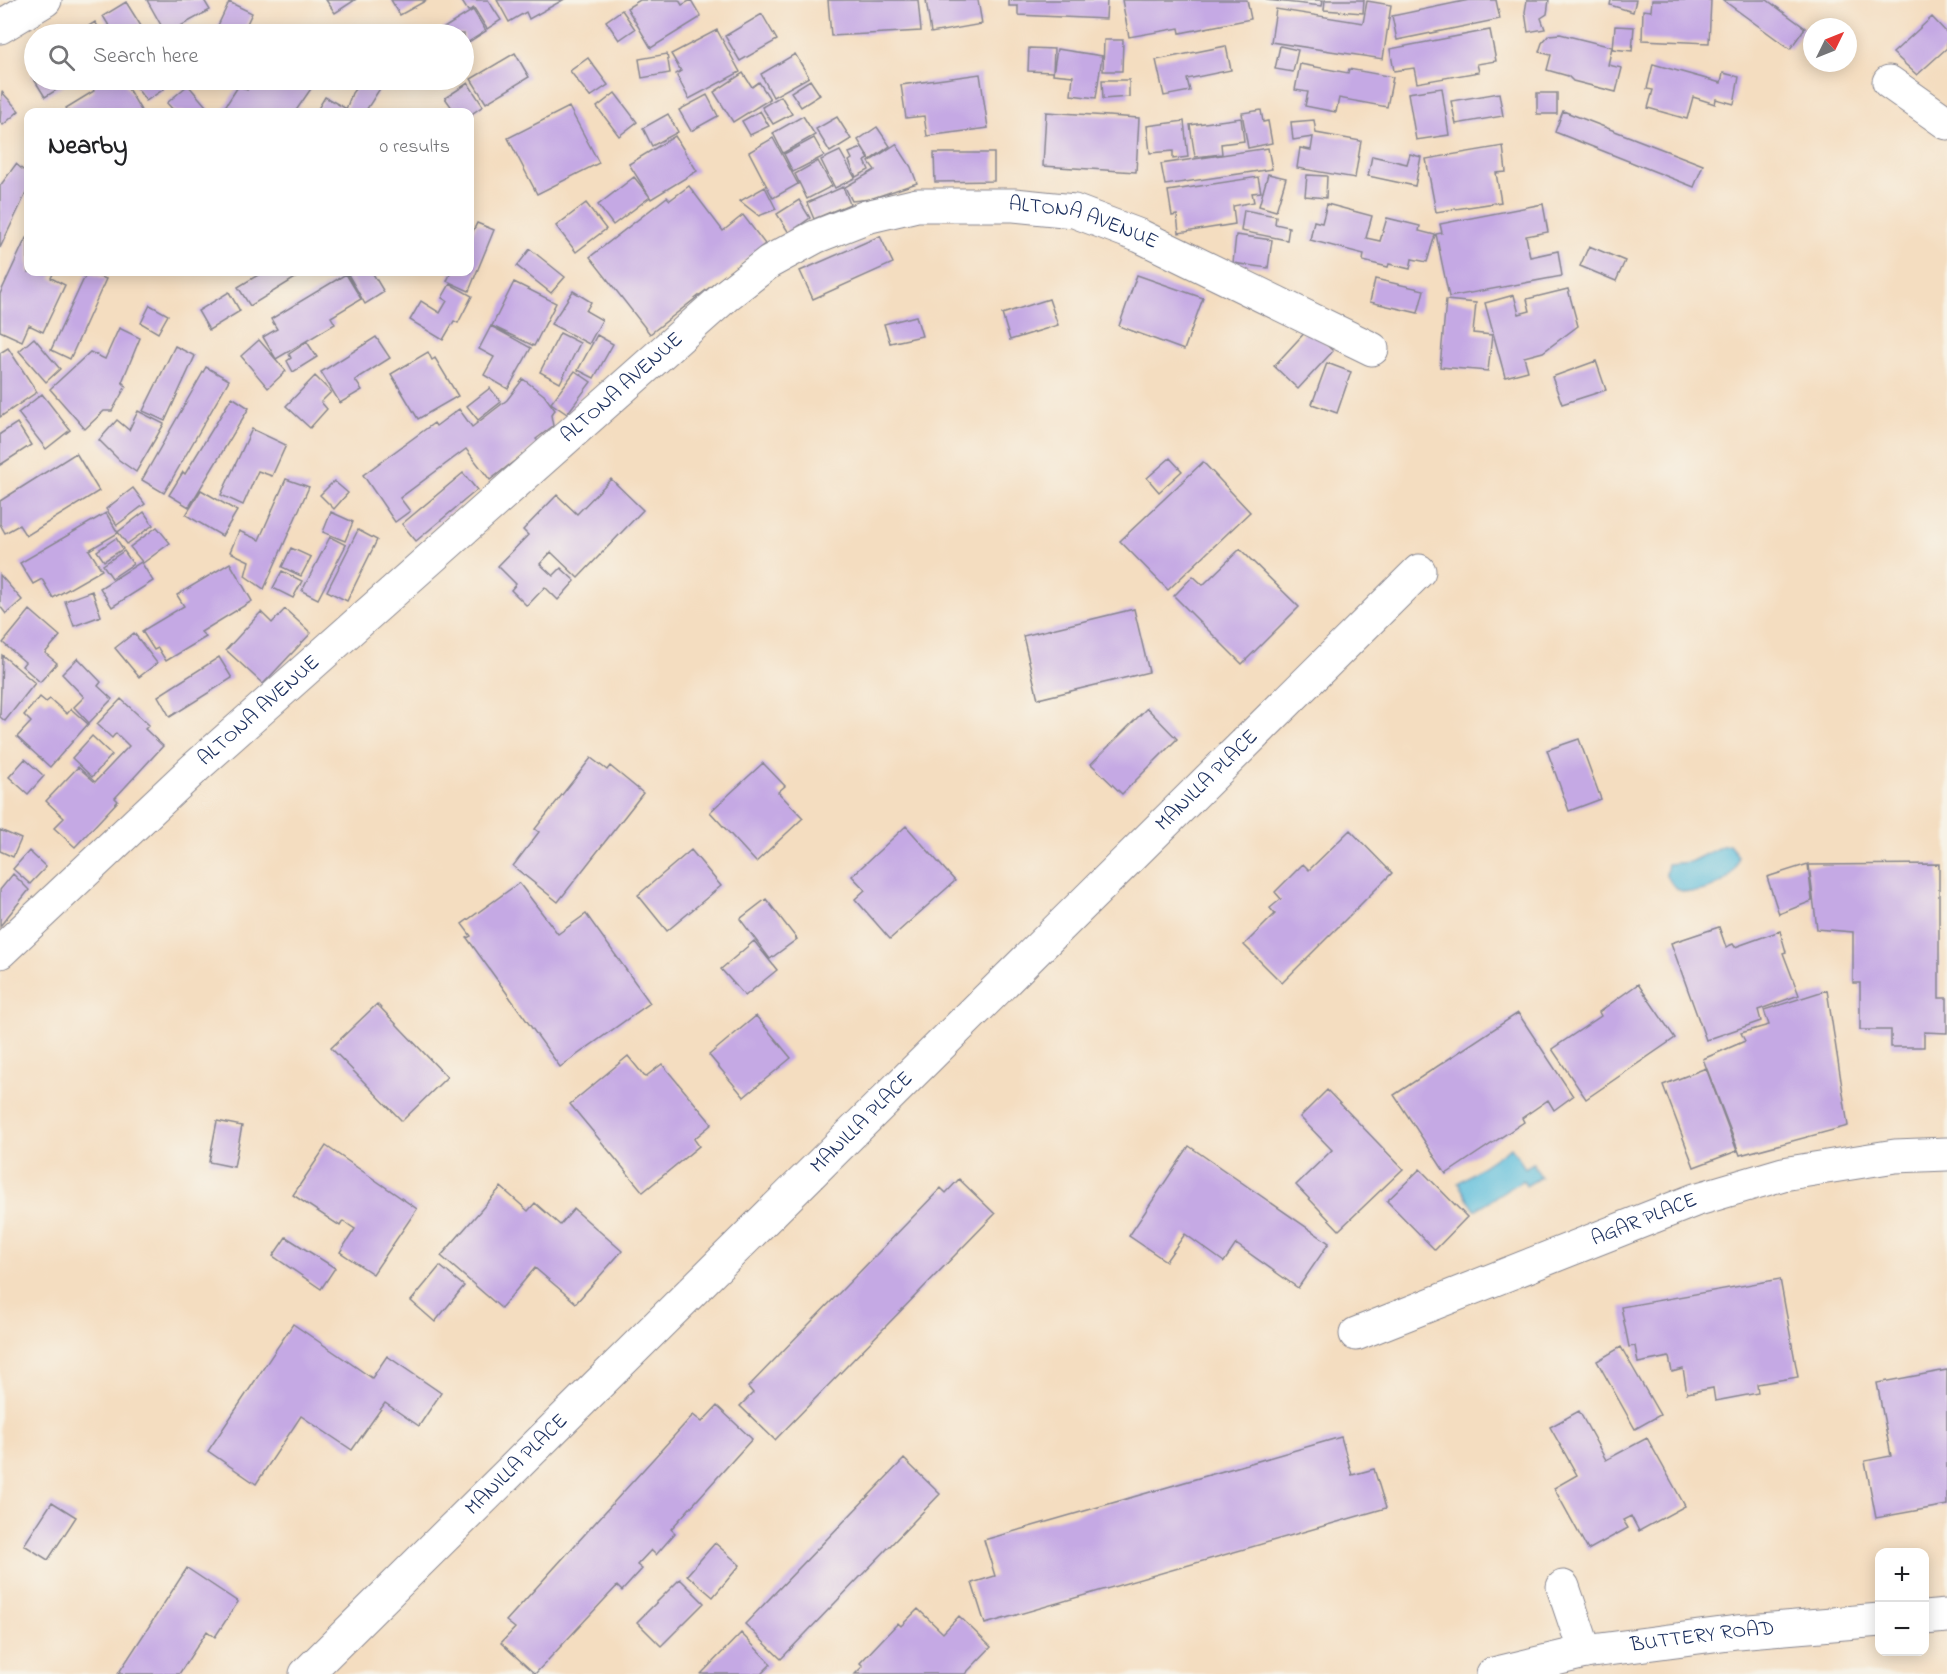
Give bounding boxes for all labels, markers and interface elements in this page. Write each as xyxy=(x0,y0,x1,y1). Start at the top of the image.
north arrow xyxy=(1803,18,1857,72)
search box xyxy=(24,24,474,90)
icon: search xyxy=(45,41,78,74)
text: Search here xyxy=(93,41,198,73)
text: Nearby xyxy=(48,128,127,166)
text: 0 results xyxy=(379,133,450,162)
street label: ALTONA AVENUE xyxy=(1007,190,1163,258)
street label: ALTONA AVENUE xyxy=(555,325,690,451)
street label: ALTONA AVENUE xyxy=(191,648,327,773)
street label: MANILLA PLACE xyxy=(1149,723,1266,839)
street label: MANILLA PLACE xyxy=(804,1065,920,1181)
street label: AGAR PLACE xyxy=(1587,1186,1702,1255)
street label: MANILLA PLACE xyxy=(459,1407,575,1523)
map controls xyxy=(1875,1548,1929,1656)
button: + xyxy=(1875,1548,1929,1602)
button: − xyxy=(1875,1602,1929,1656)
street label: BUTTERY ROAD xyxy=(1628,1614,1776,1661)

